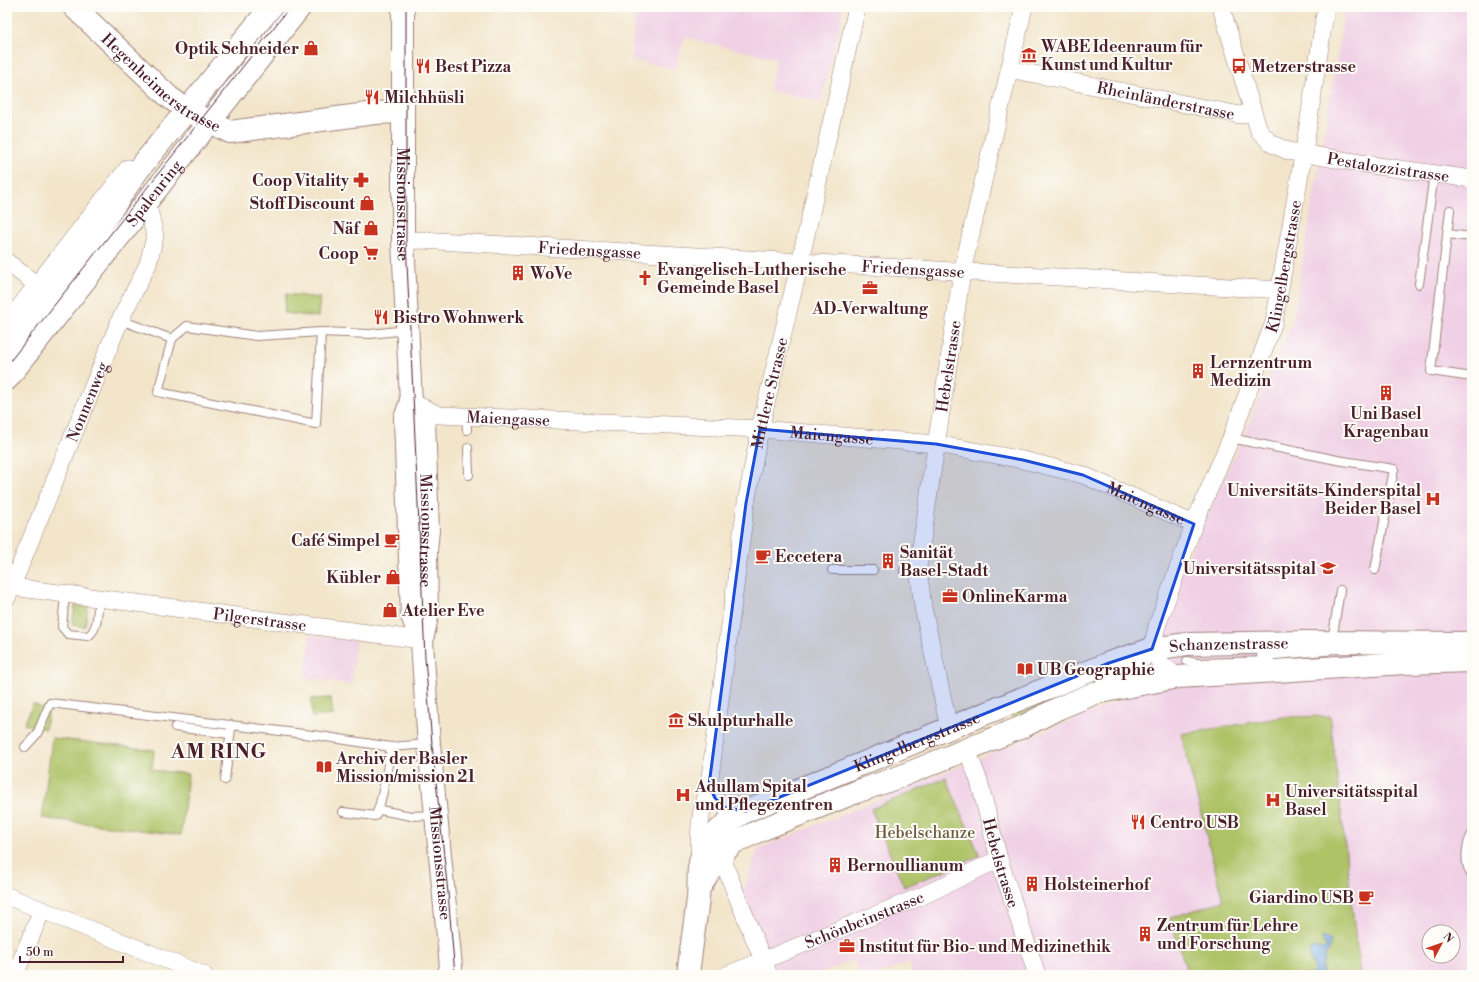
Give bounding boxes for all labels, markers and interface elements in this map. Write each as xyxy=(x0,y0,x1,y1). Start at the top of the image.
street label: Hegenheimerstrasse xyxy=(97,29,224,137)
place label: WABE Ideenraum für Kunst und Kultur xyxy=(1040,37,1203,75)
place label: Optik Schneider xyxy=(175,39,299,59)
shop icon: Optik Schneider xyxy=(302,39,320,57)
museum icon: WABE Ideenraum für Kunst und Kultur xyxy=(1020,46,1038,64)
restaurant icon: Best Pizza xyxy=(414,57,432,75)
place label: Best Pizza xyxy=(435,57,511,77)
bus stop icon: Metzerstrasse xyxy=(1230,57,1248,75)
place label: Metzerstrasse xyxy=(1251,57,1356,77)
street label: Rheinländerstrasse xyxy=(1095,78,1236,125)
restaurant icon: Milchhüsli xyxy=(363,88,381,106)
place label: Milchhüsli xyxy=(384,88,464,108)
street label: Missionsstrasse xyxy=(392,147,413,262)
street label: Pestalozzistrasse xyxy=(1325,149,1451,187)
street label: Spalenring xyxy=(122,156,187,231)
place label: Coop Vitality xyxy=(252,171,350,191)
pharmacy icon: Coop Vitality xyxy=(352,171,370,189)
place label: Stoff Discount xyxy=(250,194,355,214)
shop icon: Stoff Discount xyxy=(358,194,376,212)
street label: Klingelbergstrasse xyxy=(1262,199,1306,336)
place label: Näf xyxy=(332,219,361,239)
shop icon: Näf xyxy=(362,219,380,237)
street label: Friedensgasse xyxy=(538,238,642,264)
place label: Coop xyxy=(319,244,359,264)
supermarket icon: Coop xyxy=(362,244,380,262)
street label: Friedensgasse xyxy=(861,257,965,283)
place label: Evangelisch-Lutherische Gemeinde Basel xyxy=(657,260,847,298)
building icon: WoVe xyxy=(509,264,527,282)
place label: WoVe xyxy=(529,264,573,284)
church icon: Evangelisch-Lutherische Gemeinde Basel xyxy=(636,269,654,287)
office icon: AD-Verwaltung xyxy=(861,279,879,297)
place label: AD-Verwaltung xyxy=(811,299,929,319)
restaurant icon: Bistro Wohnwerk xyxy=(372,308,390,326)
place label: Bistro Wohnwerk xyxy=(393,308,525,328)
street label: Hebelstrasse xyxy=(932,319,966,414)
street label: Mittlere Strasse xyxy=(747,335,793,450)
place label: Lernzentrum Medizin xyxy=(1210,353,1312,391)
street label: Nonnenweg xyxy=(63,358,113,445)
building icon: Lernzentrum Medizin xyxy=(1189,362,1207,380)
building icon: Uni Basel Kragenbau xyxy=(1377,384,1395,402)
place label: Uni Basel Kragenbau xyxy=(1343,404,1429,442)
street label: Maiengasse xyxy=(466,407,551,431)
street label: Maiengasse xyxy=(789,423,874,450)
street label: Missionsstrasse xyxy=(415,473,437,588)
street label: Maiengasse xyxy=(1103,478,1188,530)
place label: Universitäts-Kinderspital Beider Basel xyxy=(1227,481,1422,519)
hospital icon: Universitäts-Kinderspital Beider Basel xyxy=(1424,490,1442,508)
place label: Café Simpel xyxy=(291,531,381,551)
cafe icon: Café Simpel xyxy=(383,531,401,549)
place label: Sanität Basel-Stadt xyxy=(900,543,988,581)
cafe icon: Eccetera xyxy=(754,547,772,565)
place label: Eccetera xyxy=(775,547,843,567)
building icon: Sanität Basel-Stadt xyxy=(879,552,897,570)
place label: Universitätsspital xyxy=(1183,559,1317,579)
school or university icon: Universitätsspital xyxy=(1319,559,1337,577)
place label: Kübler xyxy=(326,568,381,588)
shop icon: Kübler xyxy=(384,568,402,586)
office icon: OnlineKarma xyxy=(941,587,959,605)
place label: OnlineKarma xyxy=(962,587,1068,607)
shop icon: Atelier Eve xyxy=(381,601,399,619)
place label: Atelier Eve xyxy=(401,601,485,621)
street label: Pilgerstrasse xyxy=(212,604,308,636)
street label: Schanzenstrasse xyxy=(1168,633,1289,657)
library icon: UB Geographie xyxy=(1016,660,1034,678)
place label: UB Geographie xyxy=(1037,660,1155,680)
street label: Klingelbergstrasse xyxy=(851,708,983,777)
museum icon: Skulpturhalle xyxy=(667,711,685,729)
place label: Skulpturhalle xyxy=(688,711,794,731)
district label: AM RING xyxy=(170,740,267,765)
place label: Archiv der Basler Mission/mission 21 xyxy=(335,749,476,787)
library icon: Archiv der Basler Mission/mission 21 xyxy=(315,758,333,776)
place label: Adullam Spital und Pflegezentren xyxy=(694,777,833,815)
place label: Universitätsspital Basel xyxy=(1285,782,1419,820)
hospital icon: Adullam Spital und Pflegezentren xyxy=(674,786,692,804)
hospital icon: Universitätsspital Basel xyxy=(1264,791,1282,809)
street label: Missionsstrasse xyxy=(424,805,455,921)
restaurant icon: Centro USB xyxy=(1129,813,1147,831)
place label: Centro USB xyxy=(1150,813,1239,833)
street label: Hebelstrasse xyxy=(978,816,1023,911)
park label: Hebelschanze xyxy=(875,823,975,843)
building icon: Bernoullianum xyxy=(826,856,844,874)
place label: Bernoullianum xyxy=(847,856,964,876)
building icon: Holsteinerhof xyxy=(1023,875,1041,893)
place label: Holsteinerhof xyxy=(1044,875,1152,895)
street label: Schönbeinstrasse xyxy=(802,887,927,954)
place label: Giardino USB xyxy=(1249,888,1354,908)
cafe icon: Giardino USB xyxy=(1357,888,1375,906)
place label: Zentrum für Lehre und Forschung xyxy=(1157,916,1299,954)
north arrow xyxy=(1421,924,1461,964)
building icon: Zentrum für Lehre und Forschung xyxy=(1136,925,1154,943)
text: N xyxy=(1440,930,1456,946)
office icon: Institut für Bio- und Medizinethik xyxy=(838,937,856,955)
place label: Institut für Bio- und Medizinethik xyxy=(859,937,1112,957)
scale bar xyxy=(20,938,123,964)
text: 50 m xyxy=(26,945,54,960)

